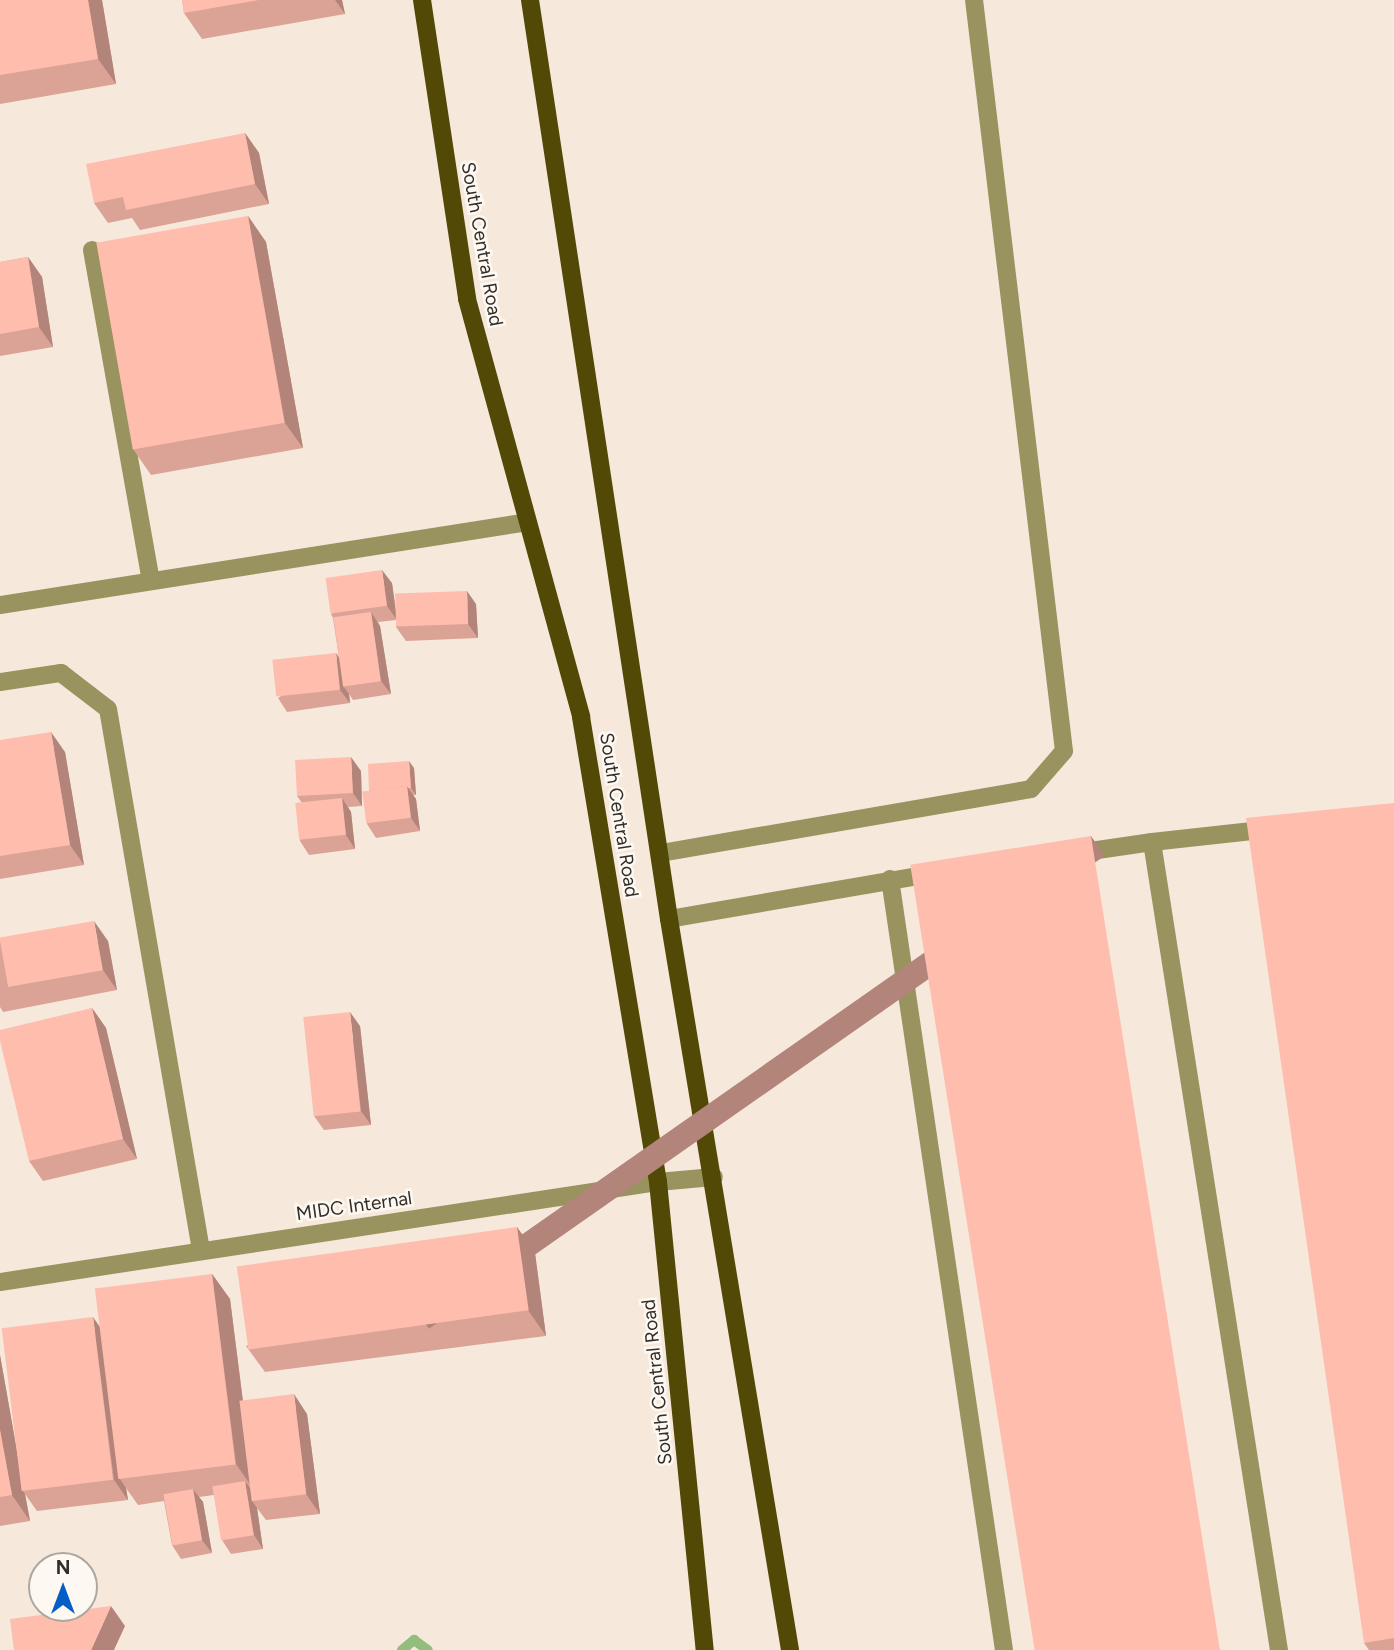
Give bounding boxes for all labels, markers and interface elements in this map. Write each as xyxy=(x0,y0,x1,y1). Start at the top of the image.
street label: South Central Road xyxy=(456,160,508,328)
street label: South Central Road xyxy=(595,731,643,899)
street label: MIDC Internal xyxy=(295,1187,413,1225)
street label: South Central Road xyxy=(637,1298,677,1466)
north arrow xyxy=(28,1552,98,1622)
text: N xyxy=(56,1556,70,1579)

